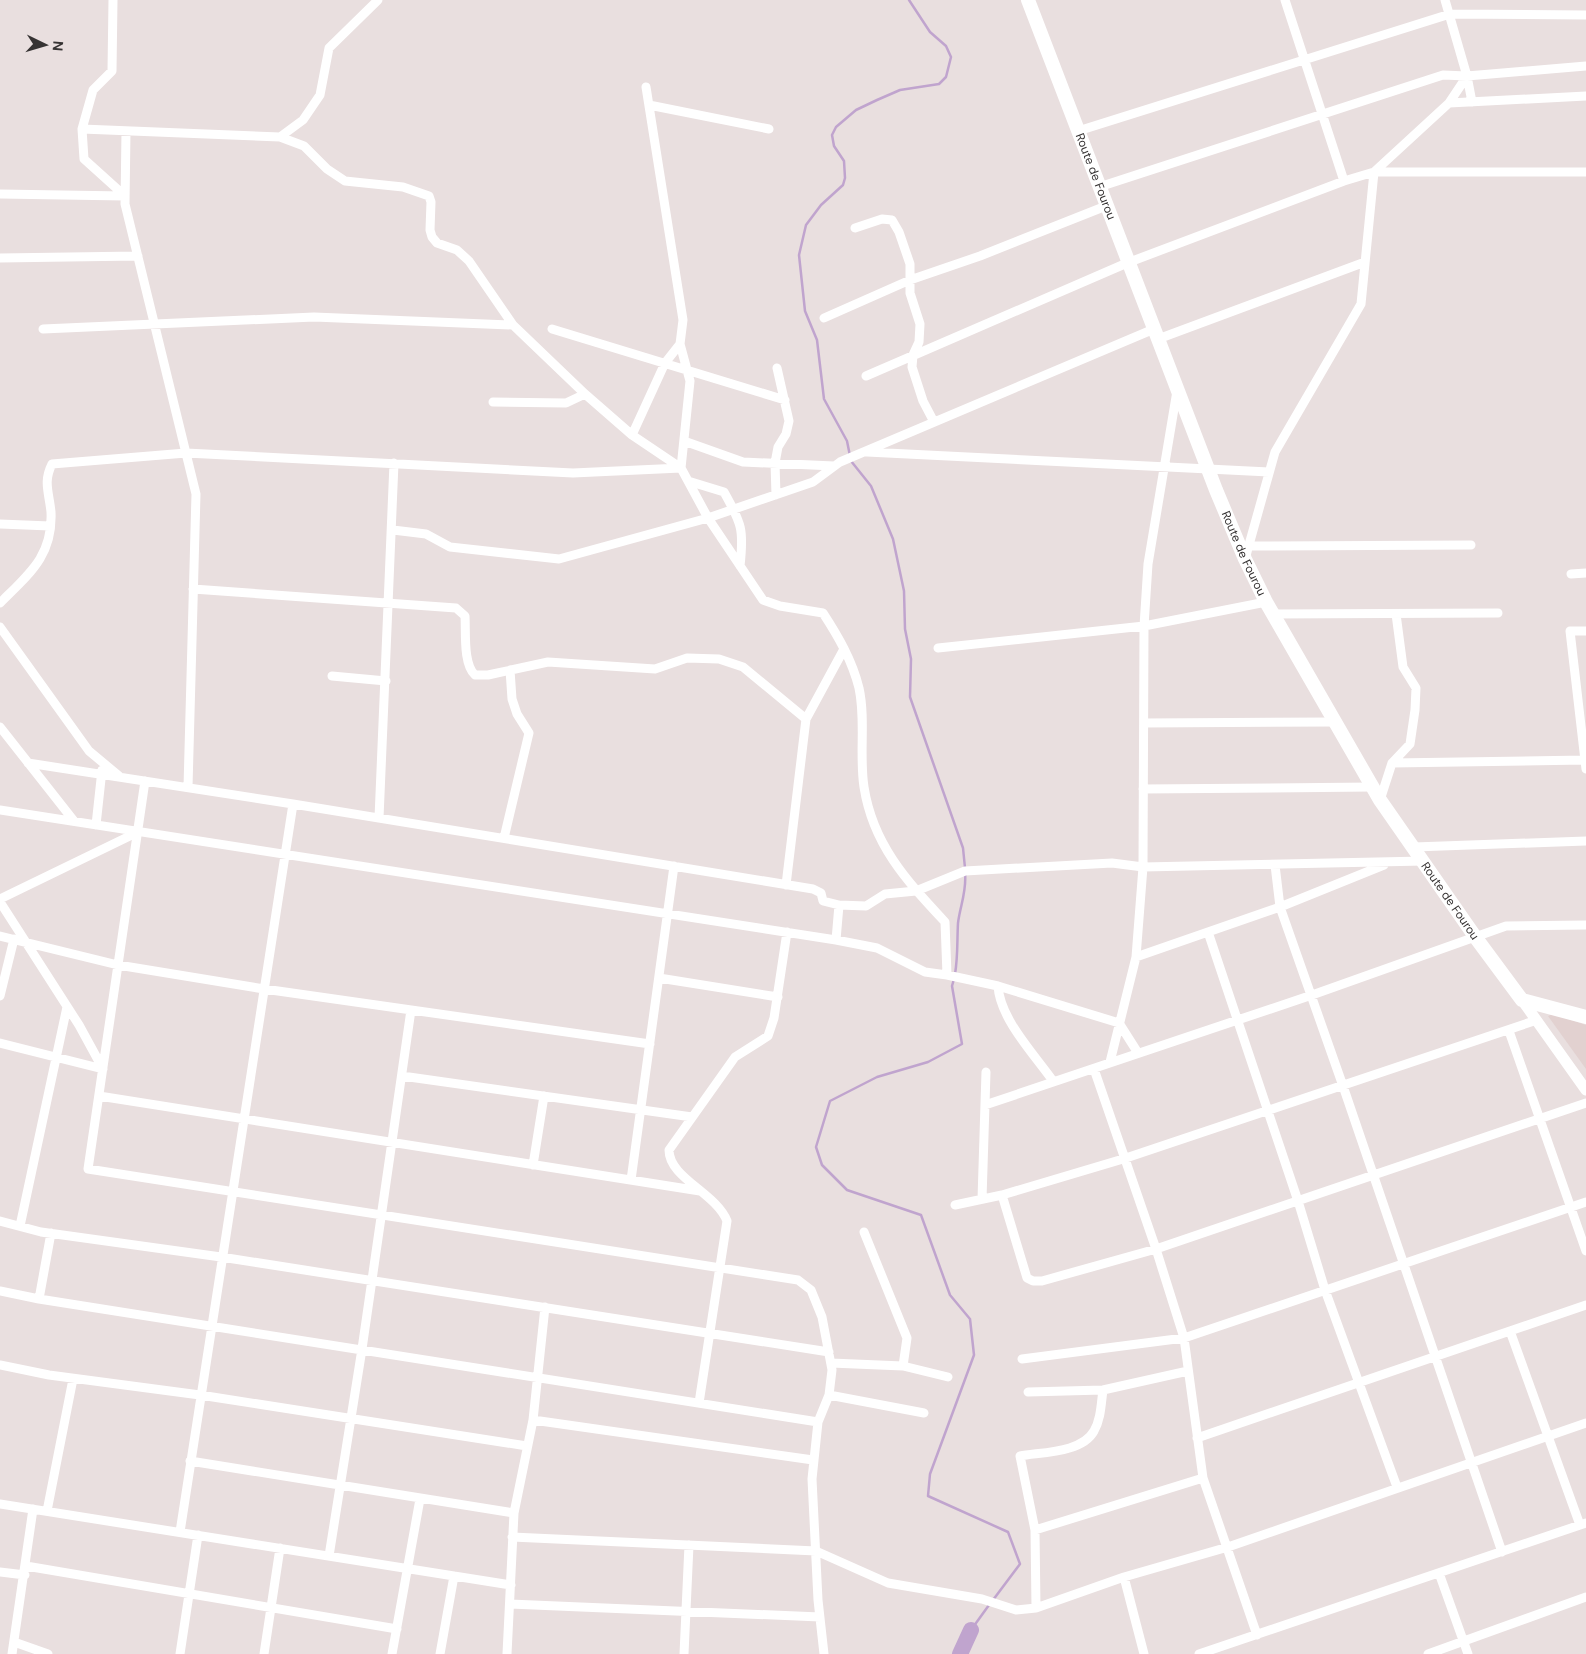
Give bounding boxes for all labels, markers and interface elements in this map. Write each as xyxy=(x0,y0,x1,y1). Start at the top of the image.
north arrow xyxy=(20,20,70,70)
text: N xyxy=(49,40,67,52)
street label: Route de Fourou xyxy=(1072,131,1120,222)
street label: Route de Fourou xyxy=(1218,509,1270,599)
street label: Route de Fourou xyxy=(1418,859,1483,943)

